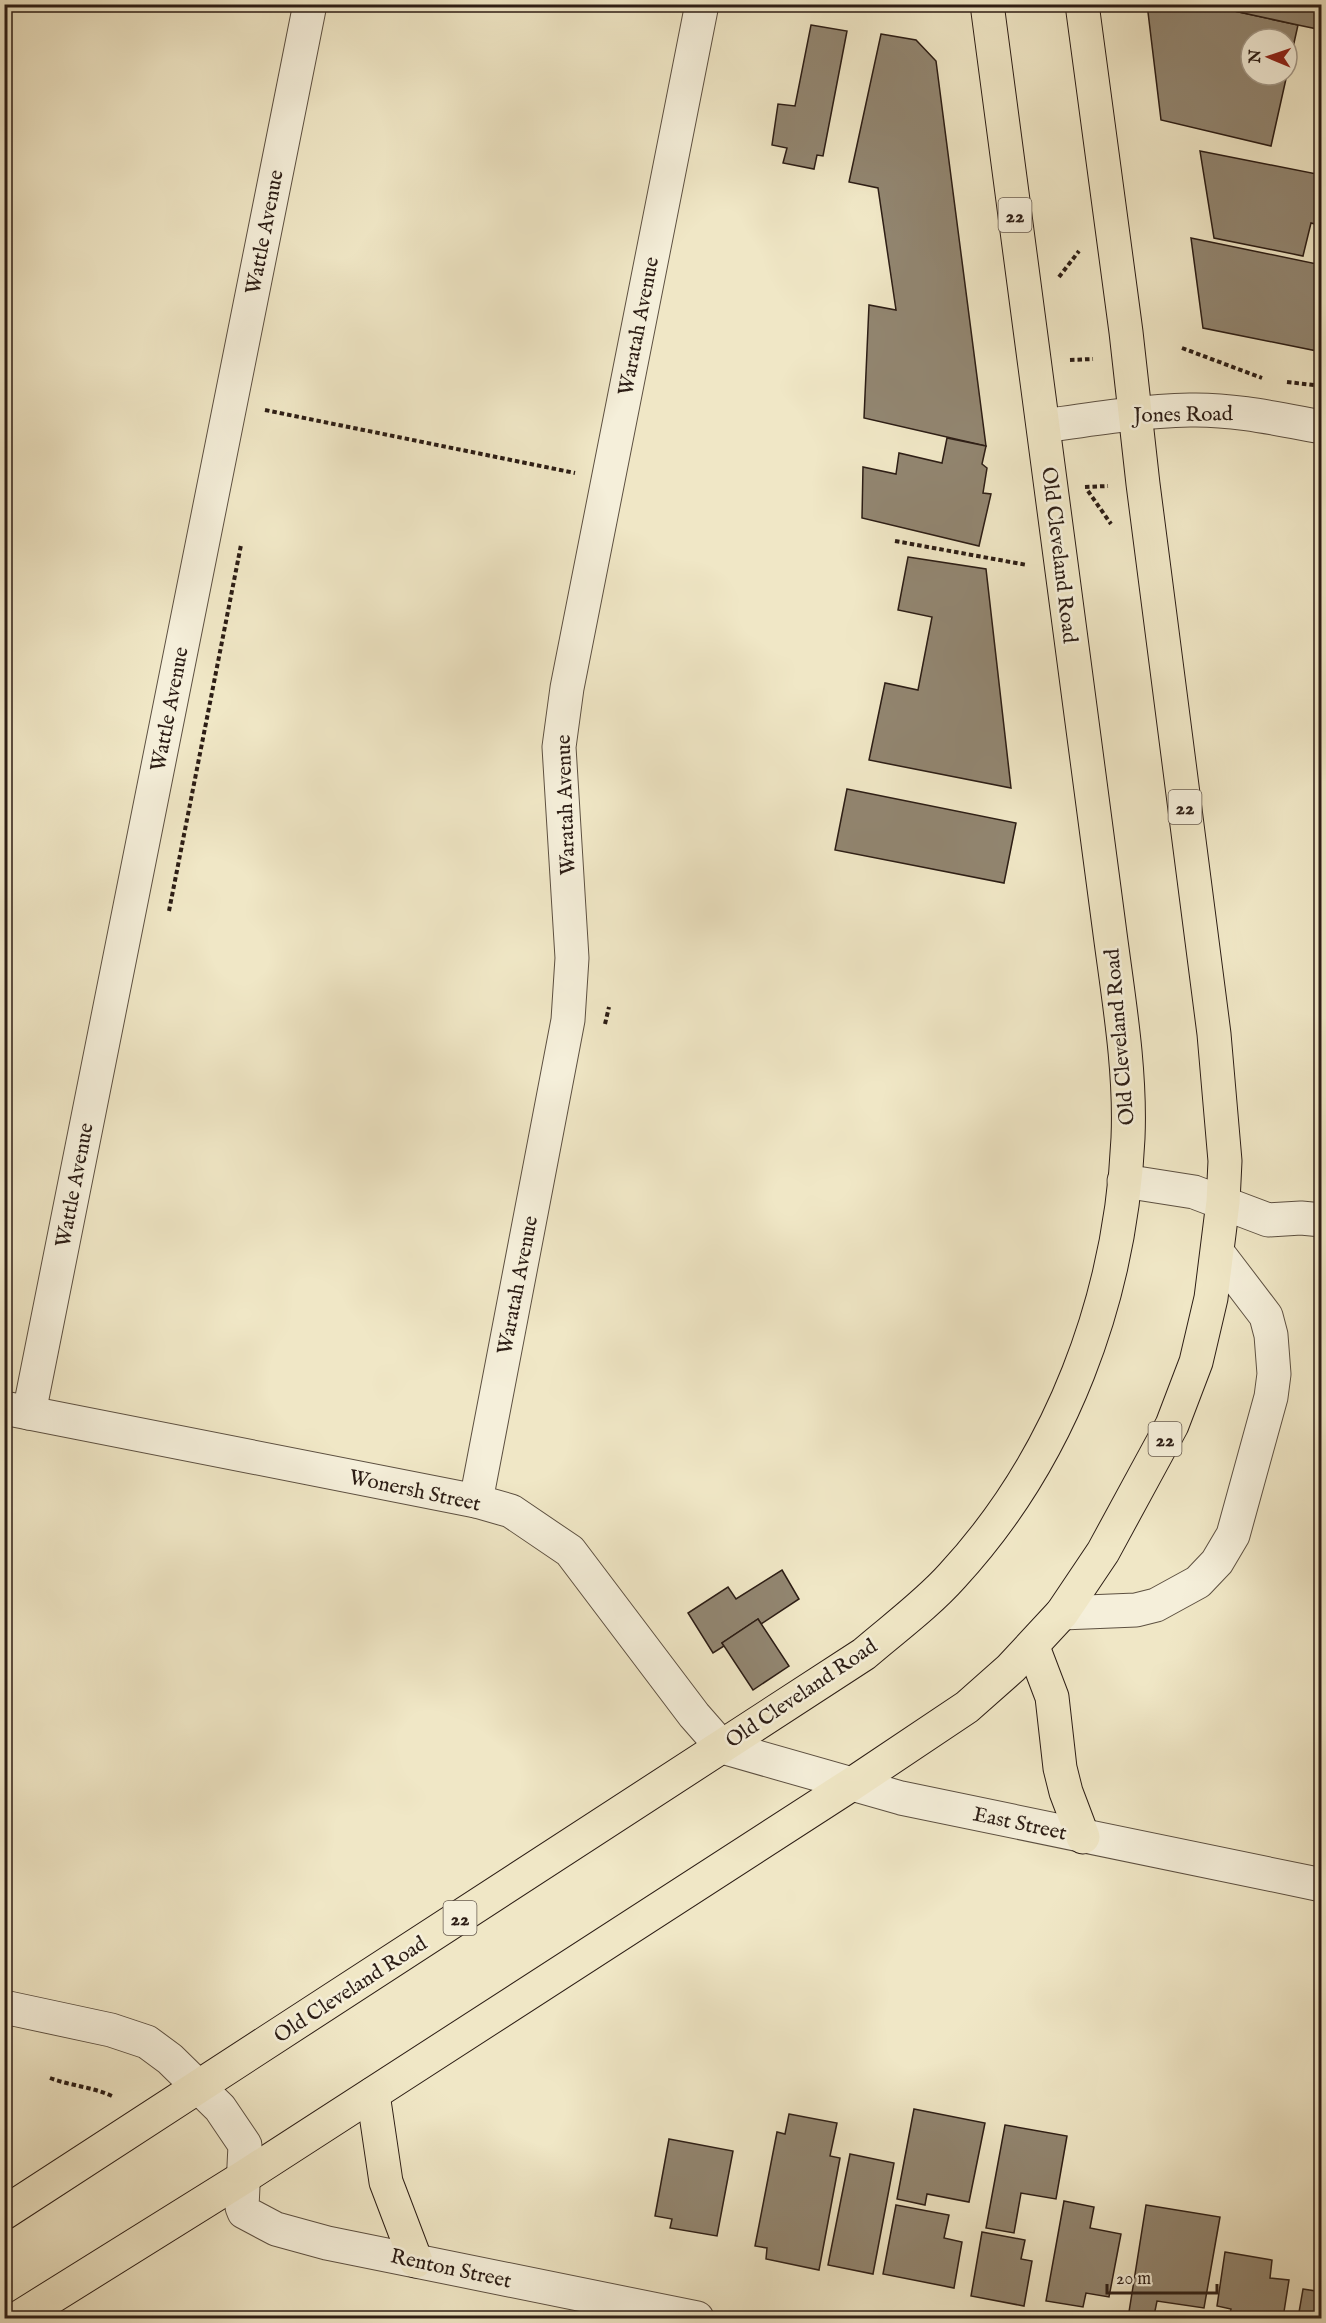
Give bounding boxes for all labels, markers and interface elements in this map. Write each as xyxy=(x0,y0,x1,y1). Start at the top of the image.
north arrow xyxy=(1239,27,1299,87)
text: N xyxy=(1246,49,1266,65)
street label: Wattle Avenue xyxy=(240,167,291,297)
road number: 22 xyxy=(998,198,1032,232)
street label: Waratah Avenue xyxy=(613,254,666,398)
street label: Jones Road xyxy=(1131,401,1234,430)
street label: Old Cleveland Road xyxy=(1034,466,1083,646)
street label: Wattle Avenue xyxy=(145,644,196,774)
street label: Waratah Avenue xyxy=(551,734,582,876)
road number: 22 xyxy=(1168,790,1202,824)
street label: Old Cleveland Road xyxy=(1099,947,1142,1126)
street label: Wattle Avenue xyxy=(50,1120,101,1250)
street label: Waratah Avenue xyxy=(492,1213,545,1357)
road number: 22 xyxy=(1148,1422,1182,1456)
street label: Wonersh Street xyxy=(346,1464,483,1519)
street label: Old Cleveland Road xyxy=(721,1633,884,1755)
street label: East Street xyxy=(970,1801,1069,1848)
road number: 22 xyxy=(444,1901,476,1935)
street label: Old Cleveland Road xyxy=(269,1930,433,2050)
street label: Renton Street xyxy=(388,2243,514,2295)
scale bar xyxy=(1107,2257,1216,2295)
text: 20 m xyxy=(1116,2268,1151,2291)

